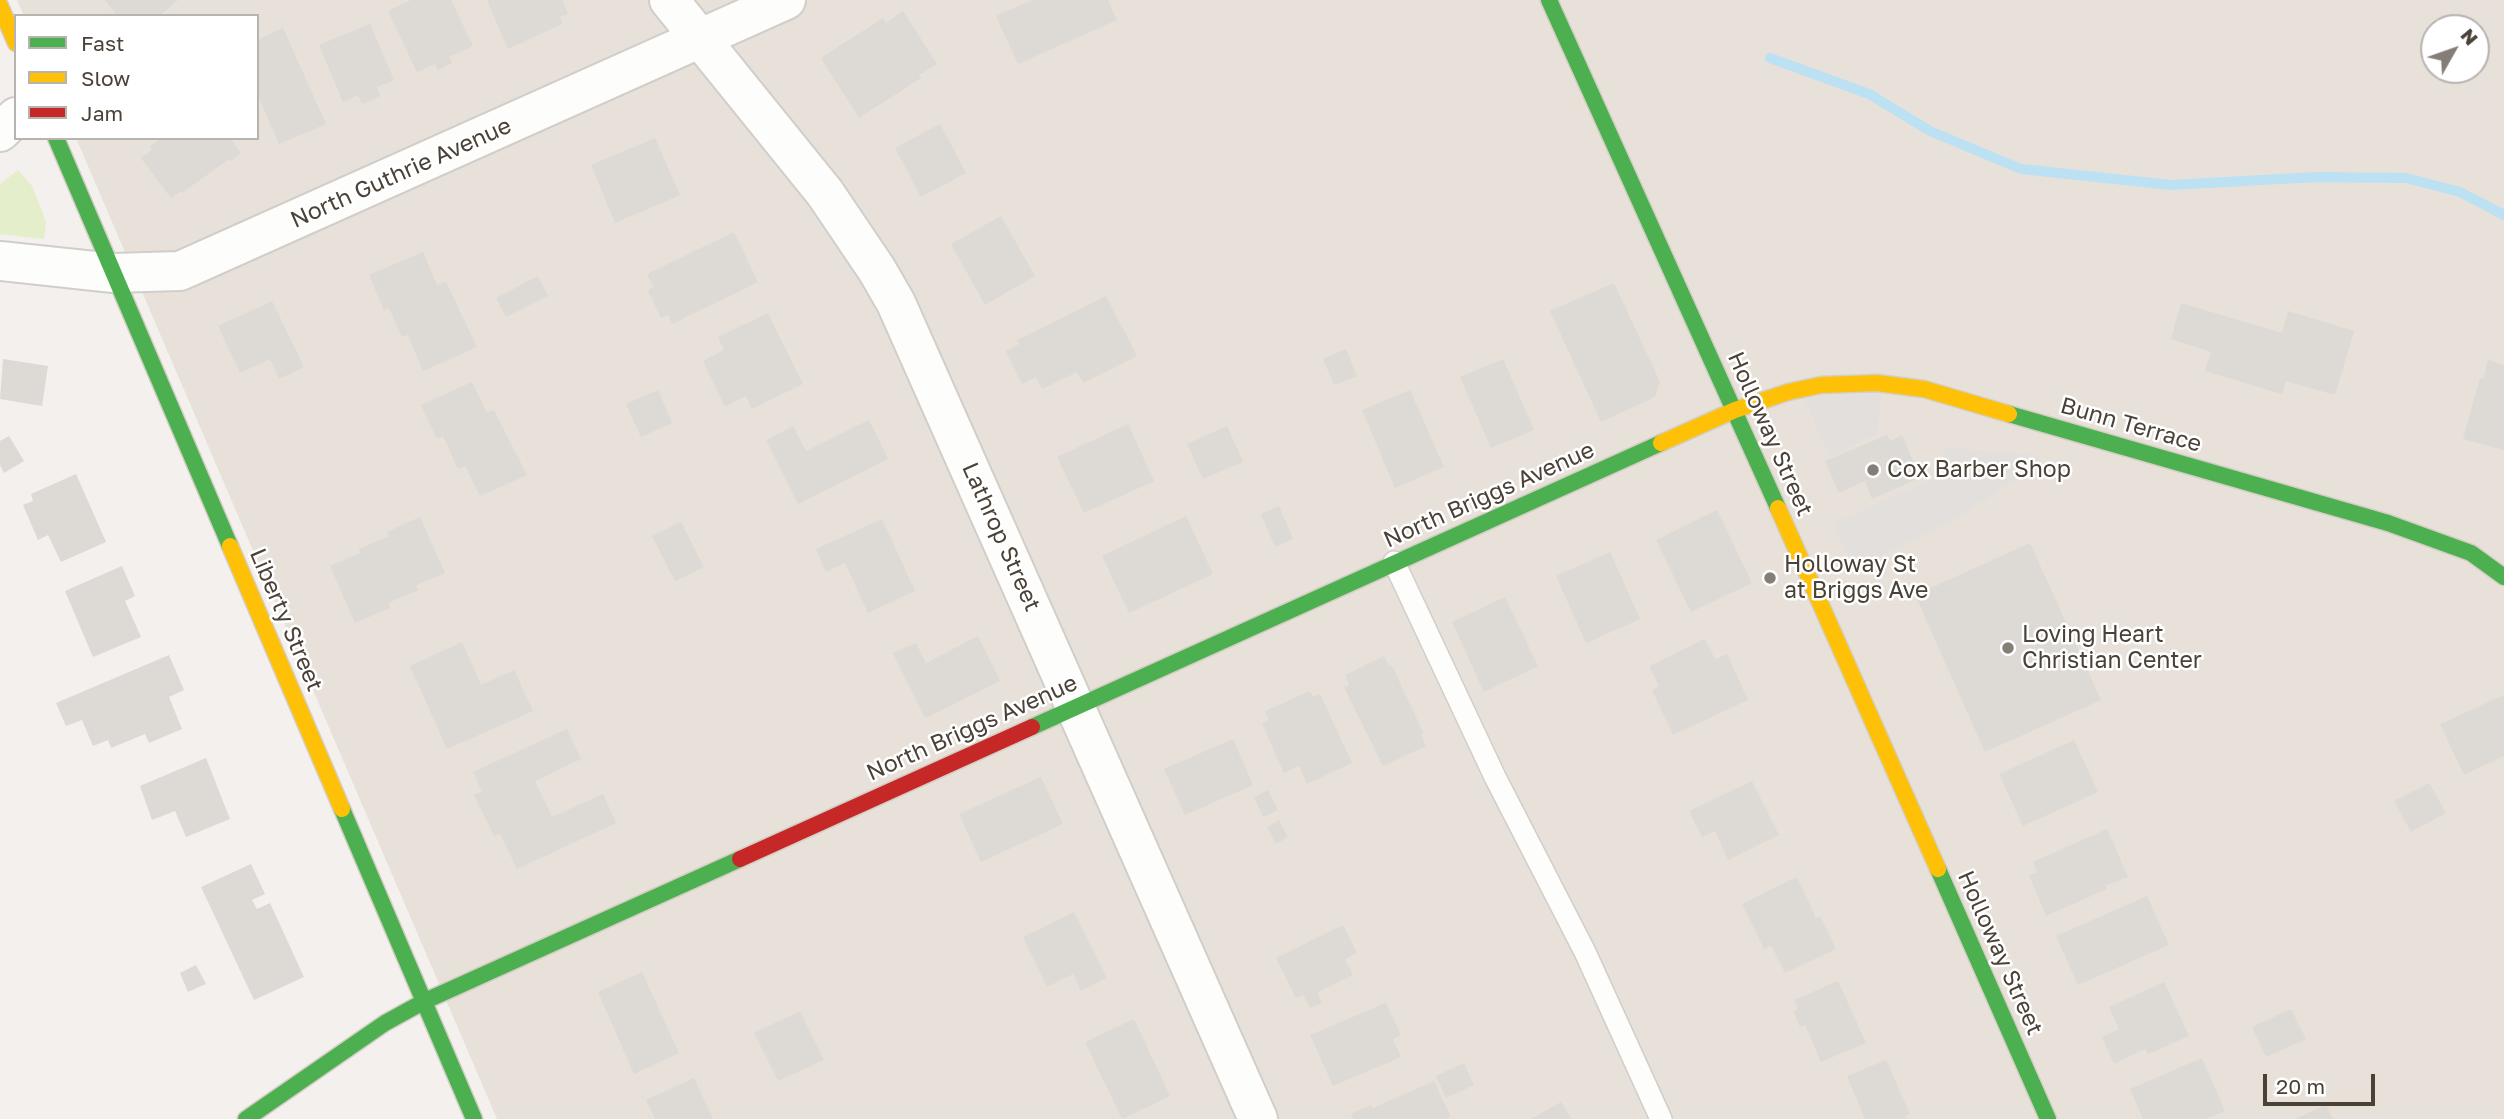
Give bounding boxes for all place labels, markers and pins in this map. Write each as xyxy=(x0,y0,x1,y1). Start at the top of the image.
place label: Cox Barber Shop xyxy=(1887,456,2071,484)
marker: Cox Barber Shop xyxy=(1865,462,1881,478)
place label: Holloway St at Briggs Ave xyxy=(1784,551,1928,605)
marker: Holloway St at Briggs Ave xyxy=(1762,570,1778,586)
place label: Loving Heart Christian Center xyxy=(2022,621,2202,675)
marker: Loving Heart Christian Center xyxy=(2000,640,2016,656)

